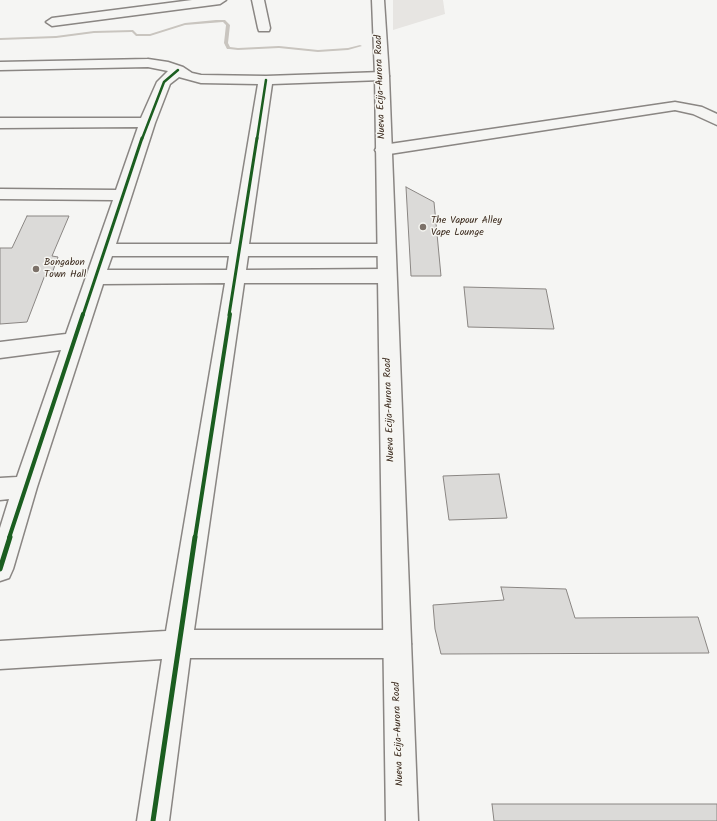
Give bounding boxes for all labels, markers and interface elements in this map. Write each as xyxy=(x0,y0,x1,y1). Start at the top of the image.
street label: Nueva Ecija-Aurora Road xyxy=(373,35,389,139)
place label: The Vapour Alley Vape Lounge xyxy=(431,215,502,238)
marker: The Vapour Alley Vape Lounge xyxy=(418,222,428,232)
place label: Bongabon Town Hall xyxy=(44,257,86,280)
marker: Bongabon Town Hall xyxy=(31,264,41,274)
street label: Nueva Ecija-Aurora Road xyxy=(382,358,398,462)
street label: Nueva Ecija-Aurora Road xyxy=(391,682,407,786)

